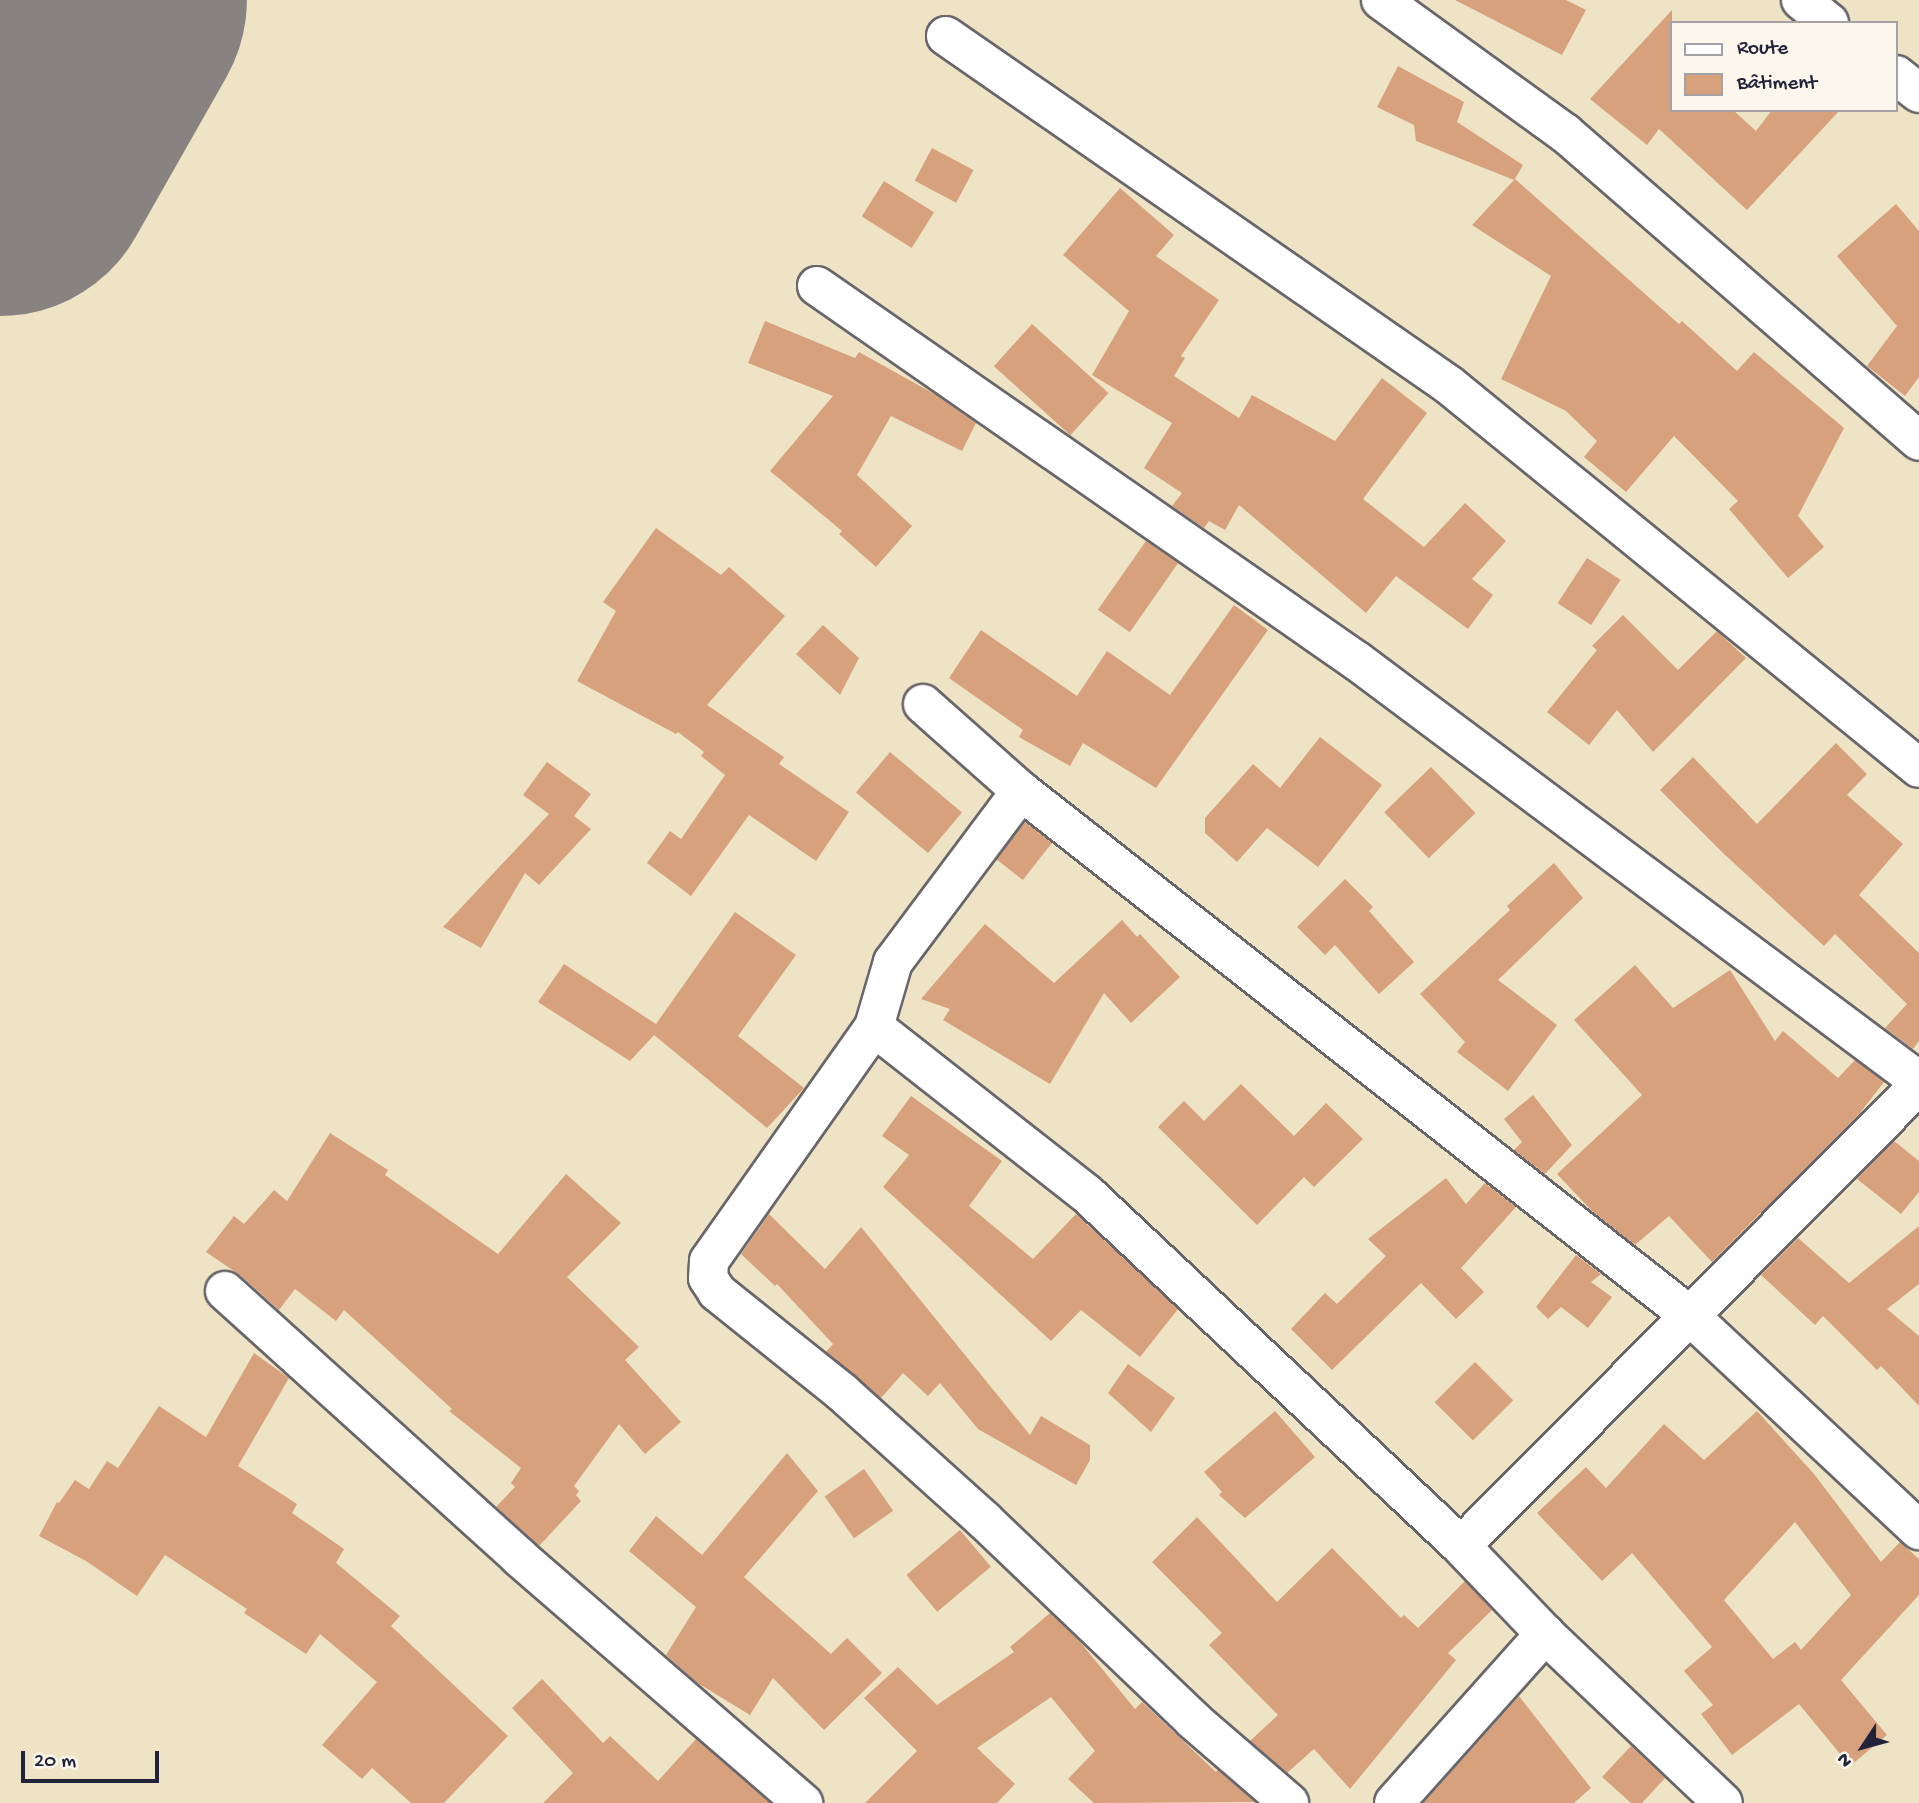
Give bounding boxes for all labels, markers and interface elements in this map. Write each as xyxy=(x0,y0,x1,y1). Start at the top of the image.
legend xyxy=(1671,21,1898,112)
text: Route xyxy=(1737,37,1788,62)
text: Bâtiment xyxy=(1737,72,1817,97)
north arrow xyxy=(1828,1712,1898,1782)
scale bar xyxy=(24,1736,163,1780)
text: N xyxy=(1833,1748,1859,1771)
text: 20 m xyxy=(34,1750,76,1775)

